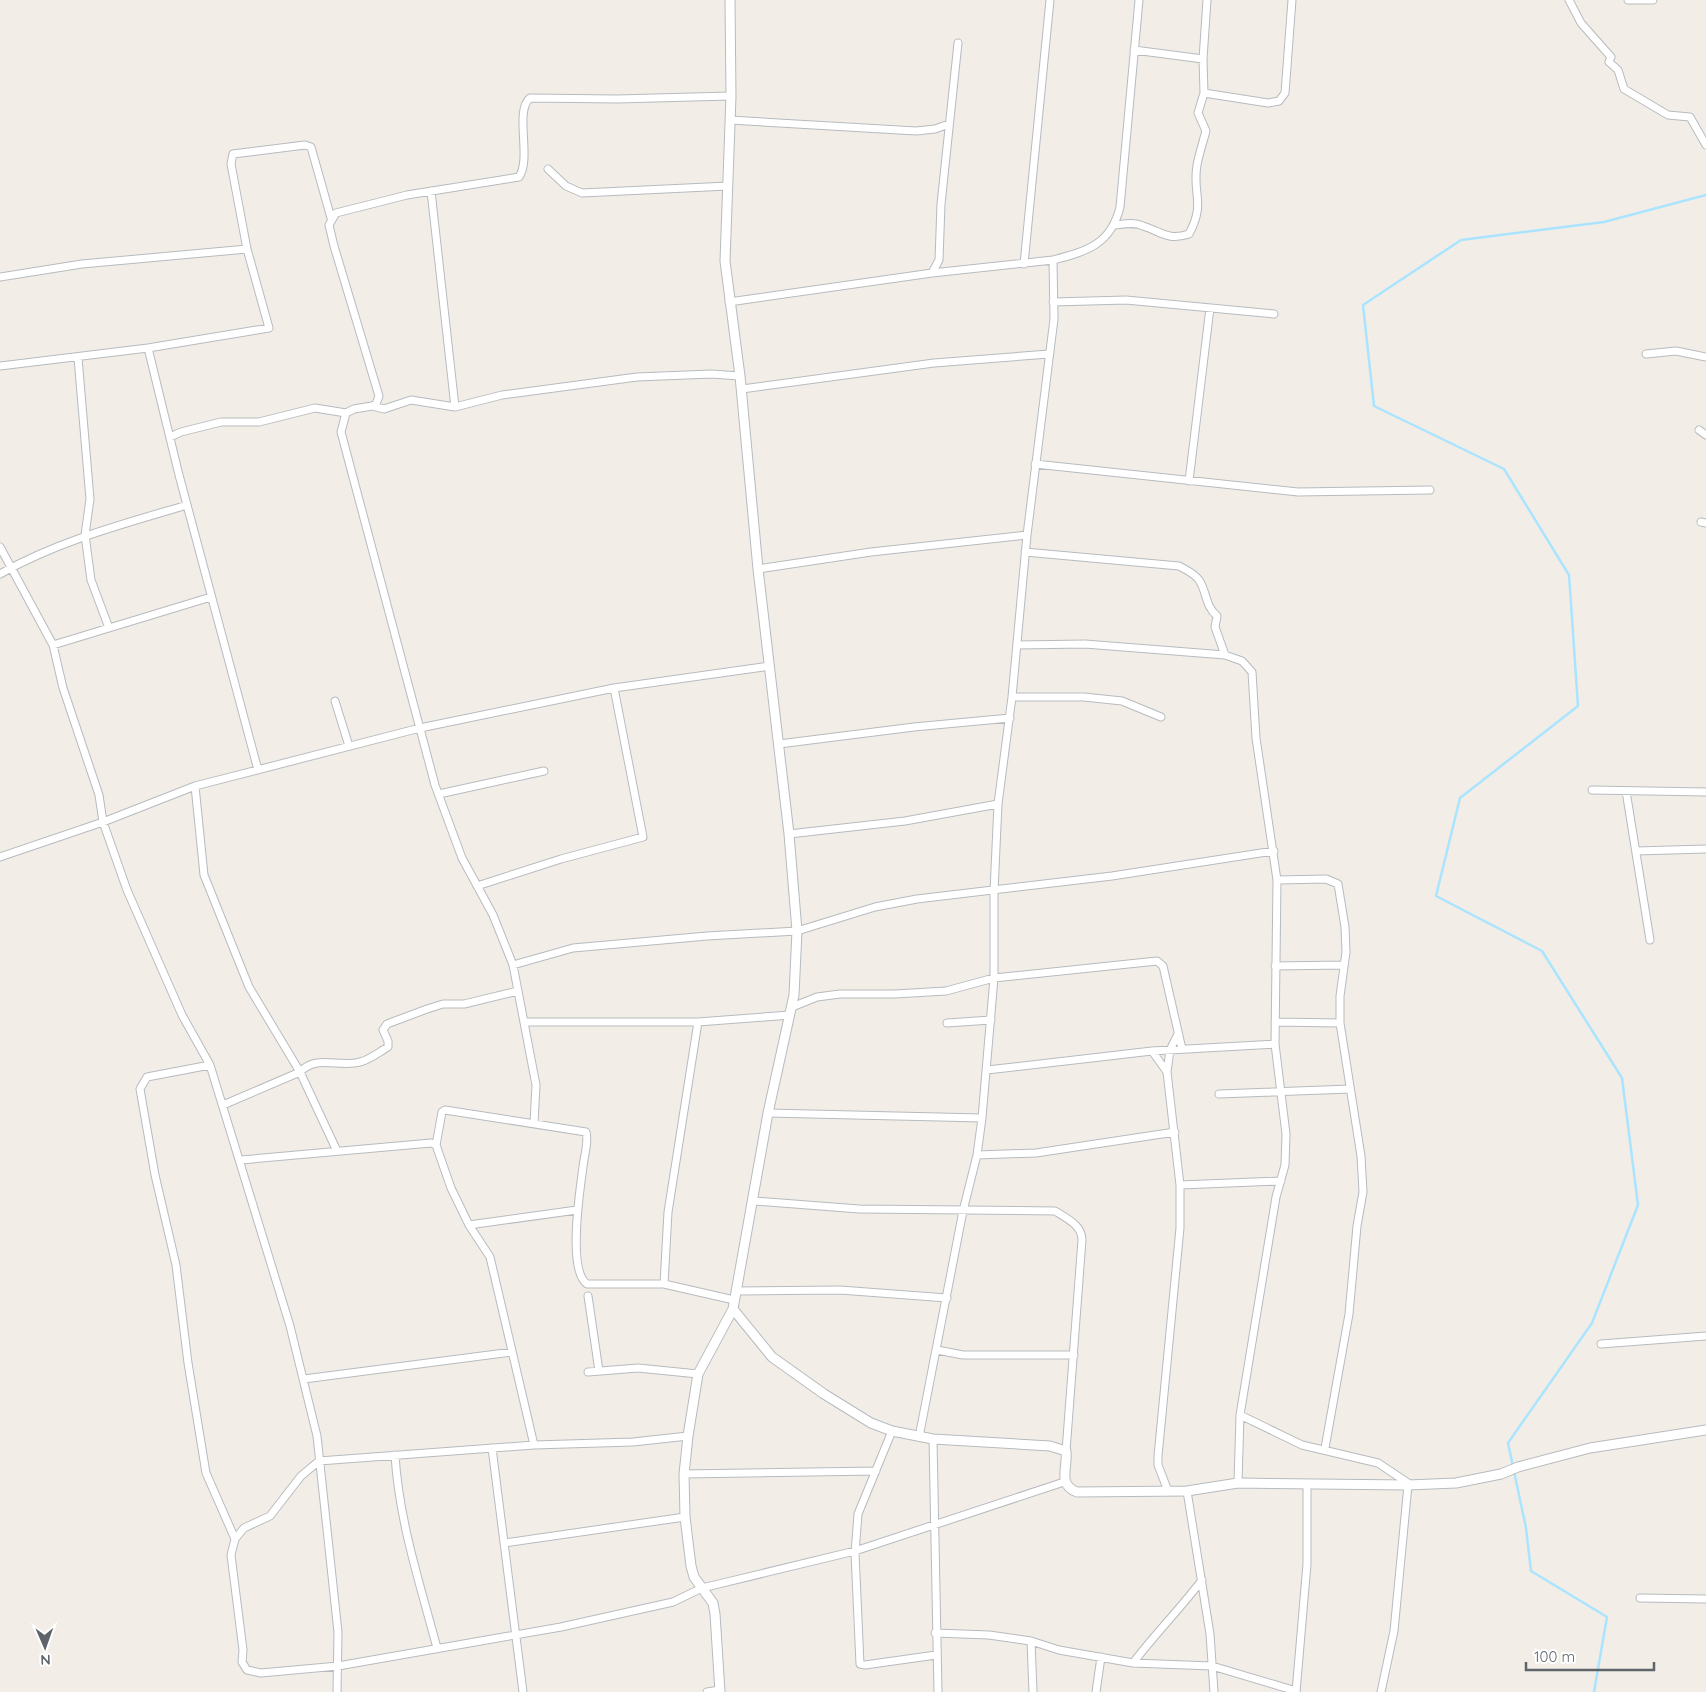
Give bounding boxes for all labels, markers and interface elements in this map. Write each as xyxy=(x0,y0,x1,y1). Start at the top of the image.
north arrow xyxy=(20,1622,70,1672)
scale bar xyxy=(1526,1640,1654,1672)
text: 100 m xyxy=(1534,1647,1575,1666)
text: N xyxy=(40,1651,51,1669)

